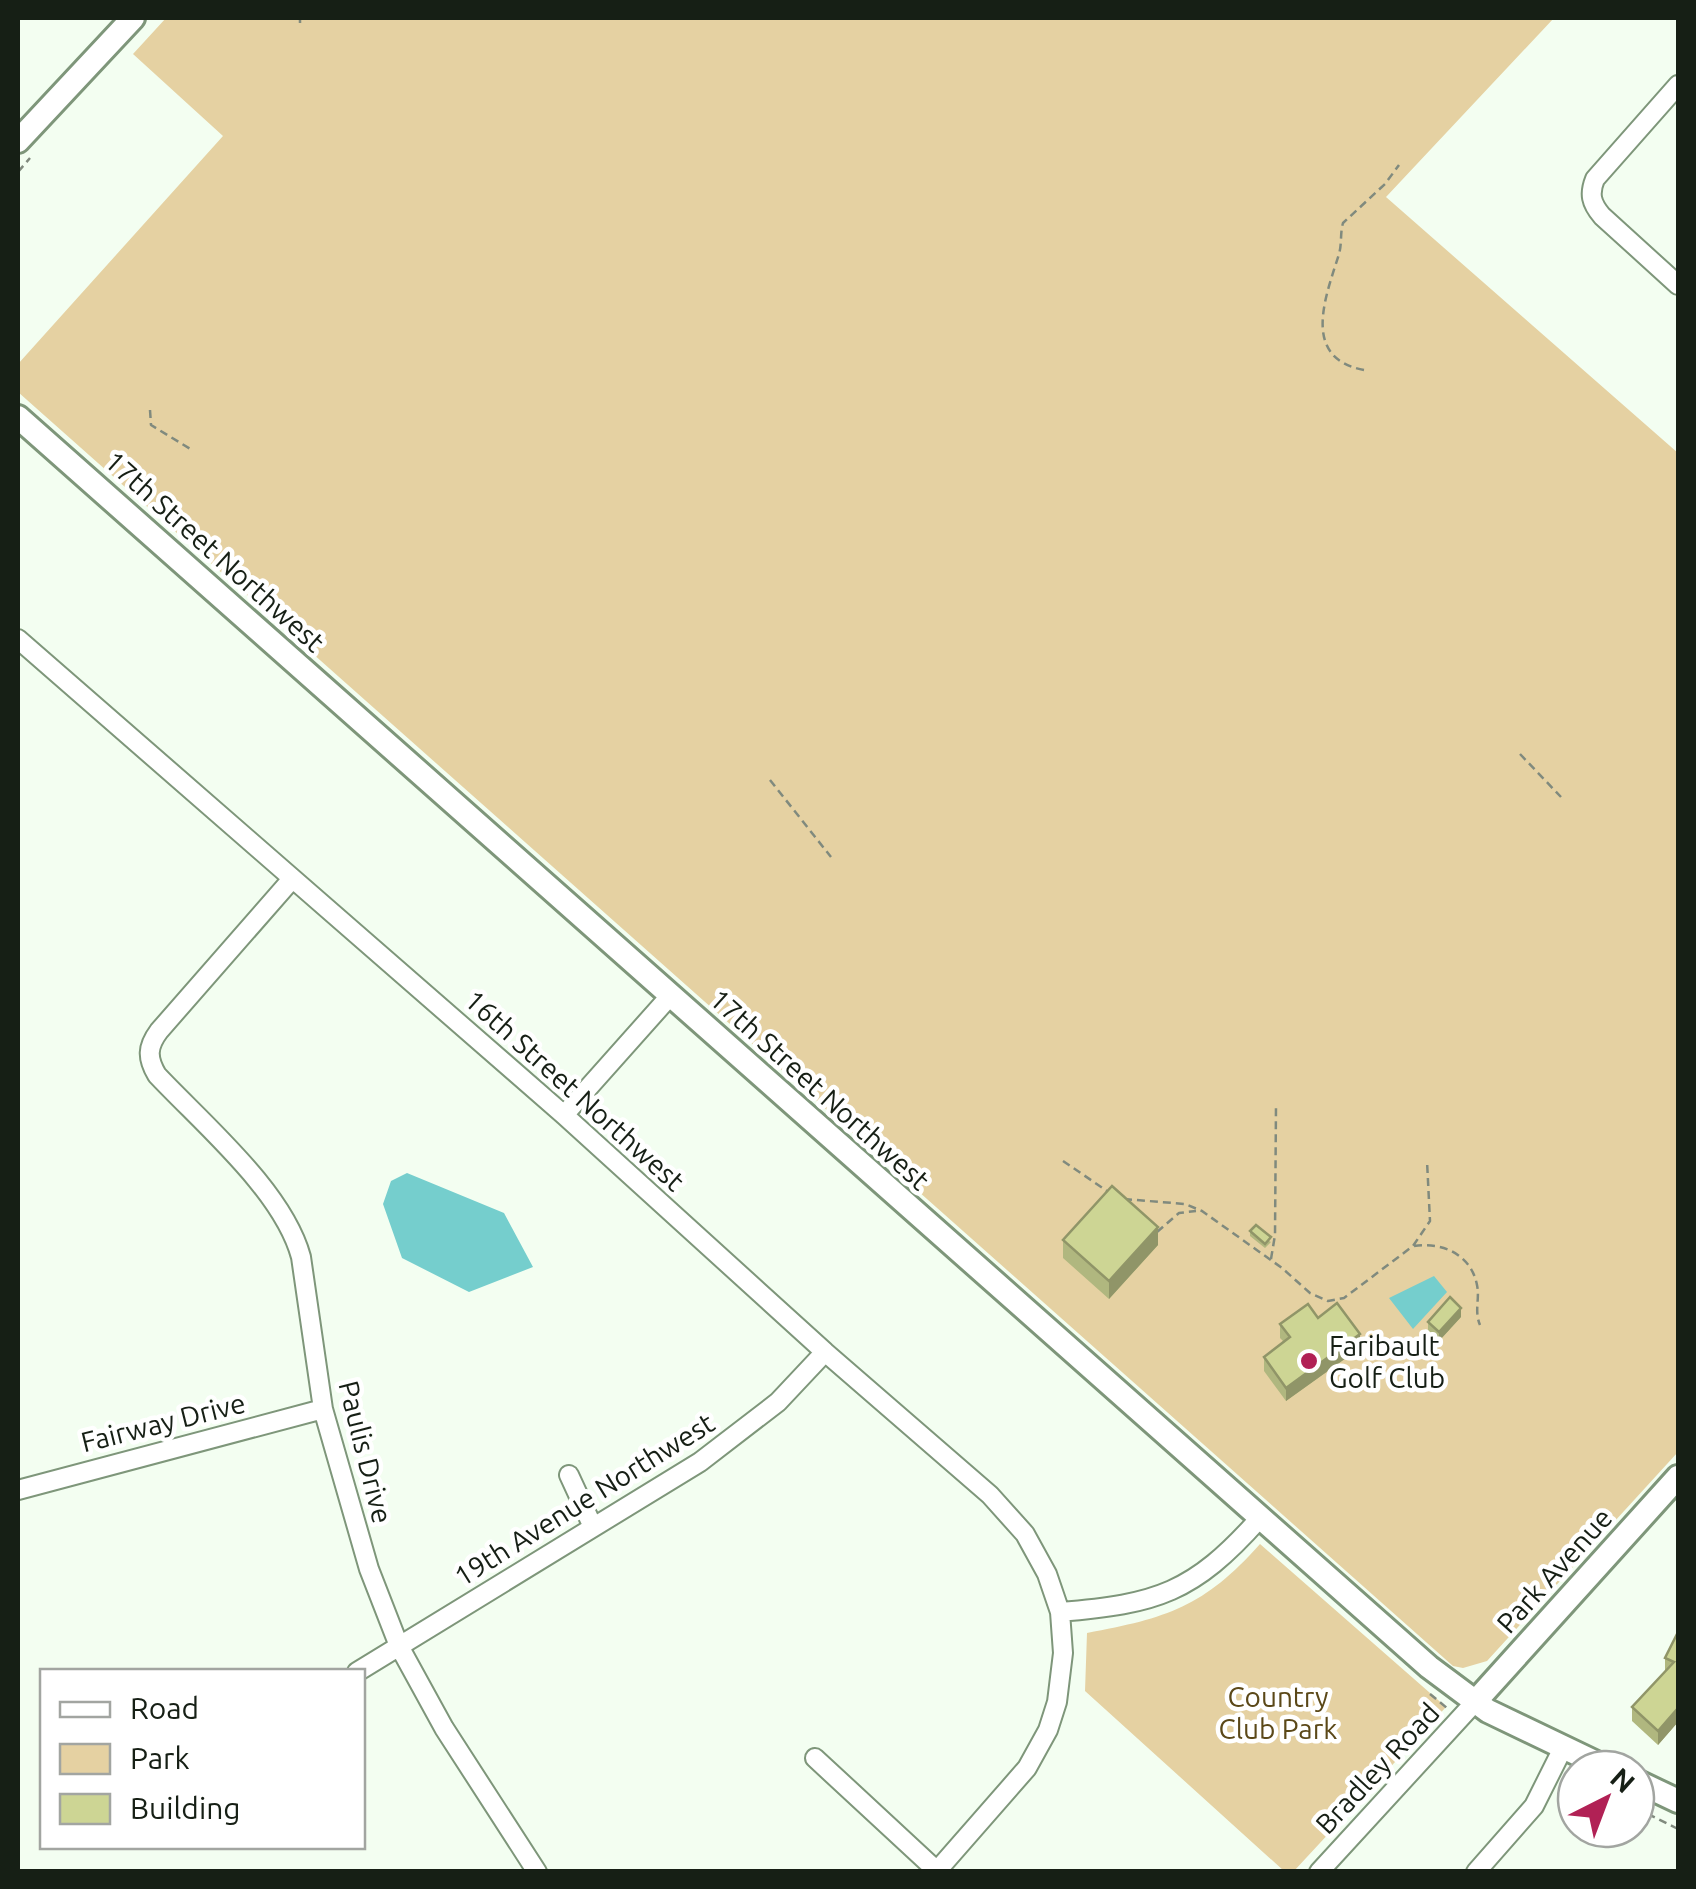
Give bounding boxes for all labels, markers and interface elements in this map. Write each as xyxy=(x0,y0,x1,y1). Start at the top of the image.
street label: 17th Street Northwest xyxy=(99,445,331,657)
street label: 17th Street Northwest xyxy=(704,983,936,1195)
street label: 16th Street Northwest xyxy=(459,984,691,1196)
place label: Faribault Golf Club xyxy=(1329,1330,1445,1393)
marker: Faribault Golf Club xyxy=(1298,1350,1320,1372)
street label: Paulis Drive xyxy=(333,1378,399,1526)
street label: Fairway Drive xyxy=(78,1387,248,1457)
street label: 19th Avenue Northwest xyxy=(449,1406,719,1592)
street label: Park Avenue xyxy=(1490,1502,1618,1638)
legend xyxy=(40,1669,365,1849)
park label: Country Club Park xyxy=(1219,1681,1337,1744)
text: Road xyxy=(130,1691,199,1725)
street label: Bradley Road xyxy=(1309,1697,1445,1839)
text: Park xyxy=(130,1741,190,1775)
north arrow xyxy=(1556,1749,1656,1849)
text: N xyxy=(1605,1762,1641,1799)
text: Building xyxy=(130,1791,241,1825)

